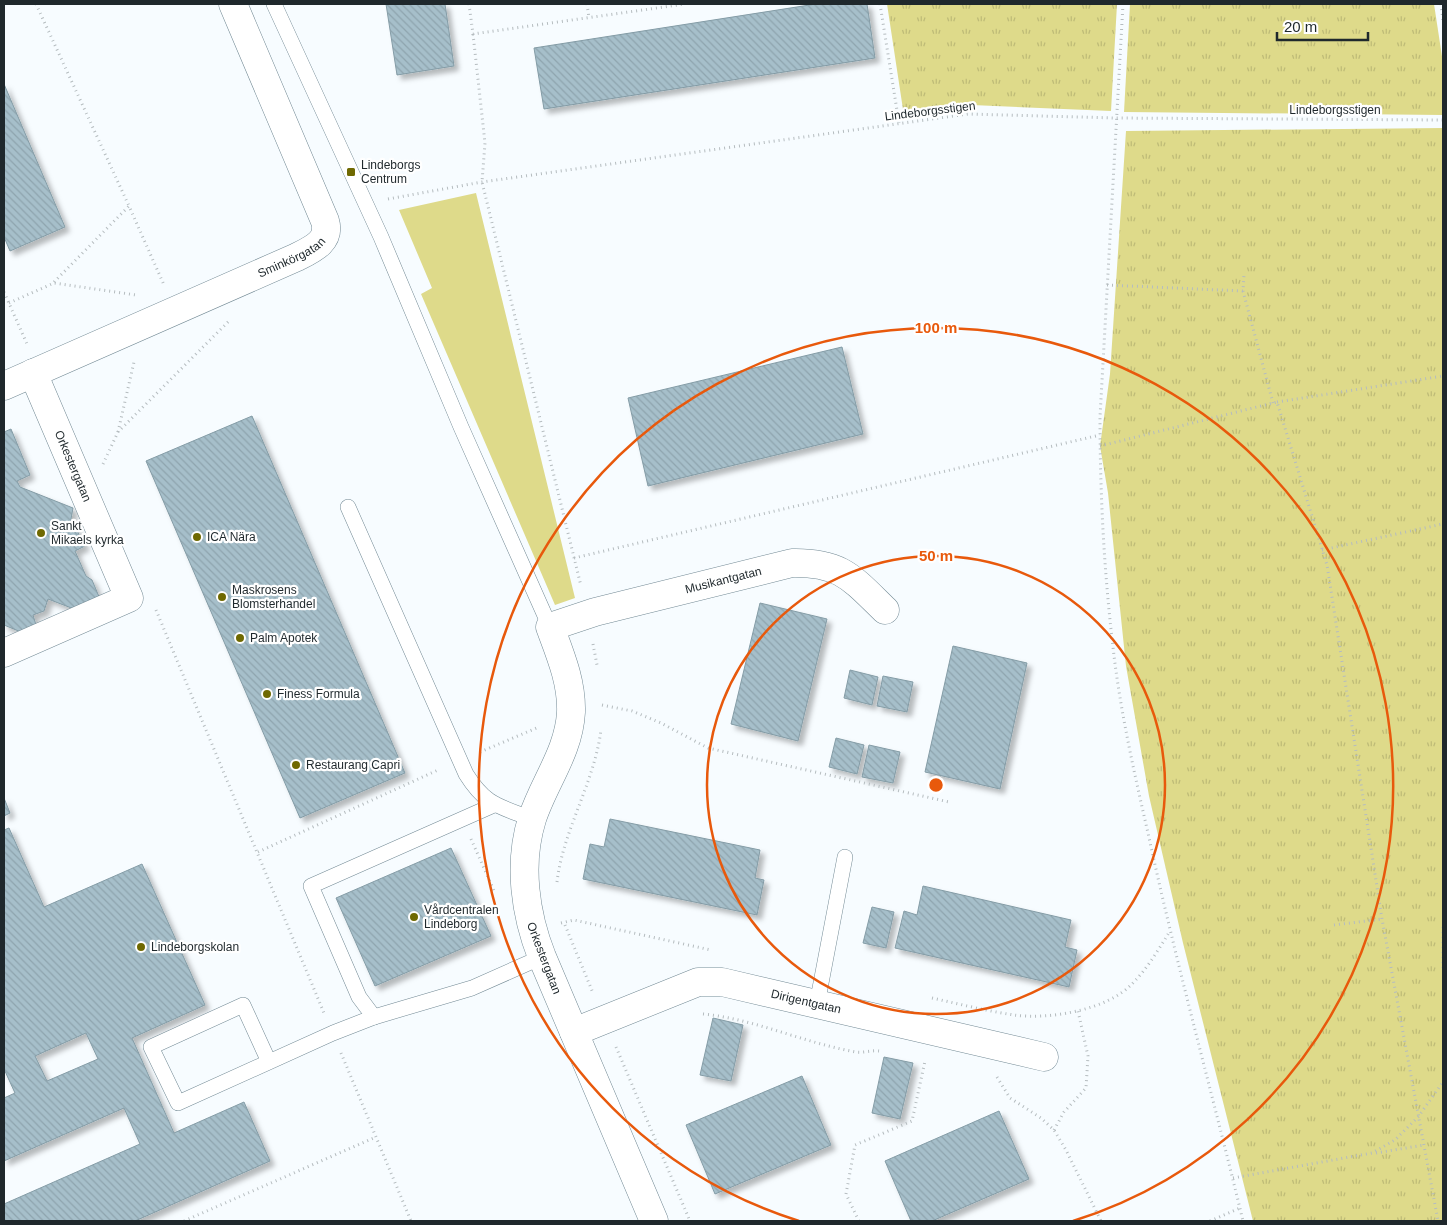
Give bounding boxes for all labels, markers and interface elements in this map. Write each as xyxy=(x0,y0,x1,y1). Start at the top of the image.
scale bar xyxy=(1277,10,1368,42)
text: 20 m xyxy=(1284,18,1317,35)
street label: Lindeborgsstigen xyxy=(884,98,976,124)
street label: Lindeborgsstigen xyxy=(1289,103,1381,117)
place label: Lindeborgs Centrum xyxy=(361,158,420,186)
marker: Lindeborgs Centrum xyxy=(345,166,357,178)
street label: Sminkörgatan xyxy=(256,235,328,280)
text: 100 m xyxy=(915,319,957,336)
street label: Orkestergatan xyxy=(52,428,94,504)
place label: Sankt Mikaels kyrka xyxy=(51,519,124,547)
marker: Sankt Mikaels kyrka xyxy=(35,527,47,539)
place label: ICA Nära xyxy=(207,530,256,544)
marker: ICA Nära xyxy=(191,531,203,543)
text: 50 m xyxy=(919,547,953,564)
street label: Musikantgatan xyxy=(684,564,763,596)
place label: Maskrosens Blomsterhandel xyxy=(232,583,315,611)
marker: Maskrosens Blomsterhandel xyxy=(216,591,228,603)
place label: Palm Apotek xyxy=(250,631,318,645)
marker: Palm Apotek xyxy=(234,632,246,644)
place label: Finess Formula xyxy=(277,687,360,701)
marker: Finess Formula xyxy=(261,688,273,700)
place label: Restaurang Capri xyxy=(306,758,400,772)
marker: Restaurang Capri xyxy=(290,759,302,771)
centre of rings xyxy=(927,776,945,794)
place label: Vårdcentralen Lindeborg xyxy=(424,903,499,931)
marker: Vårdcentralen Lindeborg xyxy=(408,911,420,923)
street label: Orkestergatan xyxy=(524,920,564,996)
place label: Lindeborgskolan xyxy=(151,940,239,954)
marker: Lindeborgskolan xyxy=(135,941,147,953)
street label: Dirigentgatan xyxy=(770,987,842,1017)

